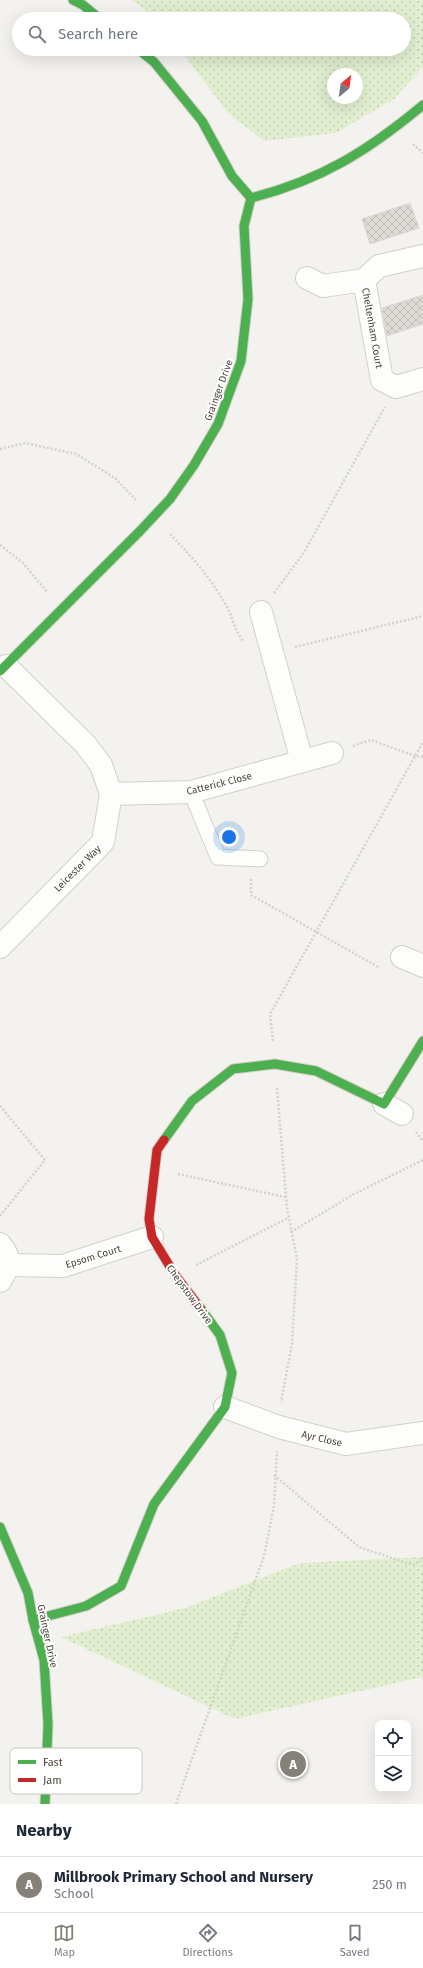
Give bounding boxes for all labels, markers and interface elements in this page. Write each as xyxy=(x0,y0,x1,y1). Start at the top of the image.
search box xyxy=(12,12,411,56)
icon: search xyxy=(26,23,48,45)
text: Search here xyxy=(58,25,138,43)
north arrow xyxy=(327,68,363,104)
street label: Cheltenham Court xyxy=(359,287,385,370)
street label: Grainger Drive xyxy=(202,358,236,423)
street label: Catterick Close xyxy=(185,770,253,798)
your location xyxy=(219,827,239,847)
street label: Leicester Way xyxy=(52,843,104,895)
street label: Epsom Court xyxy=(64,1243,123,1271)
street label: Chepstow Drive xyxy=(164,1263,215,1326)
street label: Ayr Close xyxy=(300,1428,343,1449)
street label: Grainger Drive xyxy=(34,1603,60,1669)
map controls xyxy=(375,1720,411,1792)
button: locate xyxy=(375,1720,411,1756)
legend xyxy=(10,1748,142,1794)
pin: A xyxy=(280,1749,306,1779)
text: Fast xyxy=(43,1756,63,1769)
button: layers xyxy=(375,1756,411,1792)
text: Jam xyxy=(43,1774,62,1787)
text: Nearby xyxy=(16,1820,71,1841)
text: Millbrook Primary School and Nursery xyxy=(54,1868,313,1886)
text: A xyxy=(25,1877,33,1892)
text: 250 m xyxy=(372,1877,407,1892)
text: School xyxy=(54,1886,94,1901)
tab: Map xyxy=(53,1922,75,1959)
tab: Directions xyxy=(182,1922,233,1959)
tab: Saved xyxy=(340,1922,370,1959)

